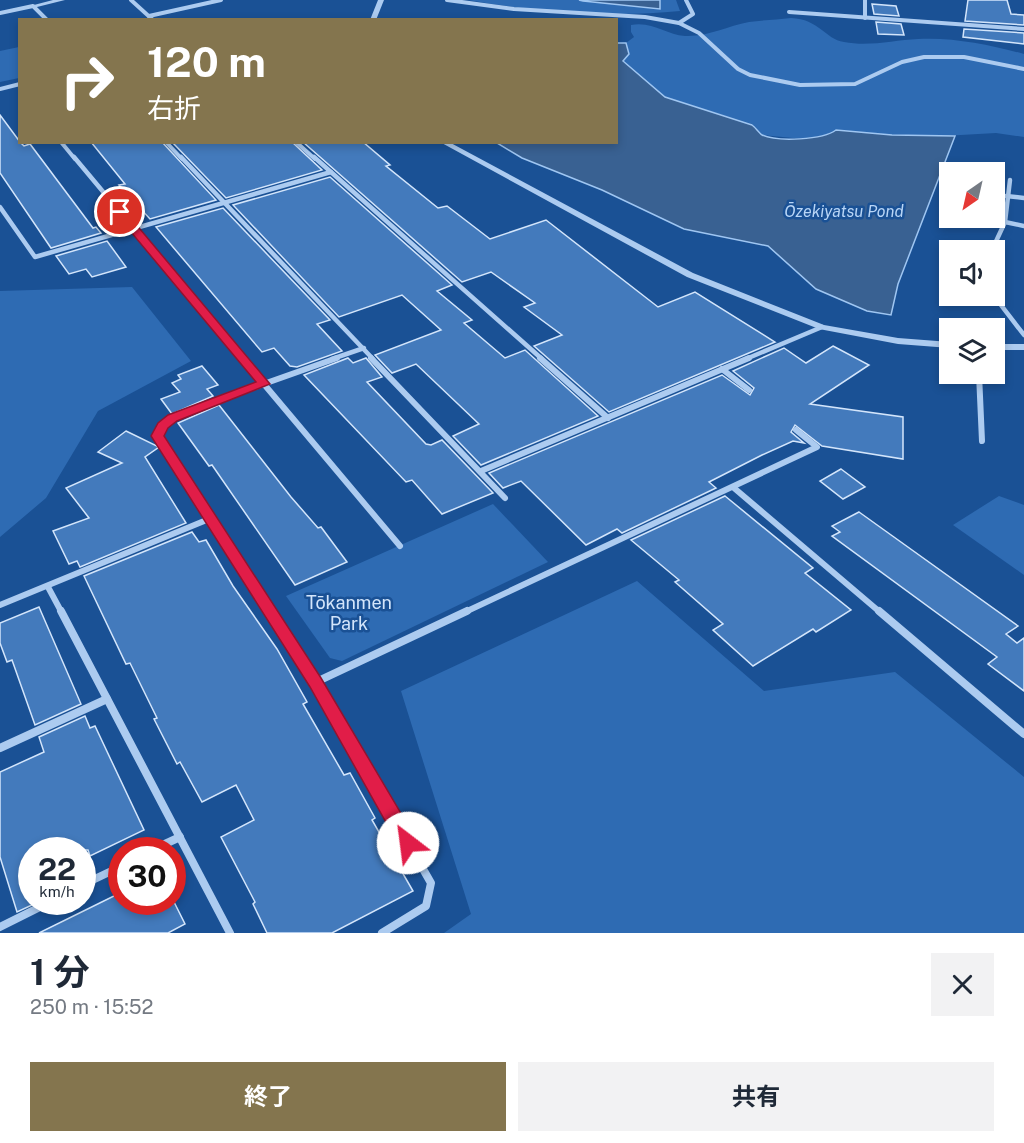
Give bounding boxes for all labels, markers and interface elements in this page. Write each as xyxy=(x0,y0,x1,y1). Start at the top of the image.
text: 120 m xyxy=(147,37,266,86)
icon: right xyxy=(48,42,126,120)
text: 右折 xyxy=(147,92,201,124)
north arrow xyxy=(939,162,1005,228)
map controls xyxy=(939,162,1005,384)
pin xyxy=(94,186,145,237)
icon: arrive xyxy=(103,195,136,228)
water label: Ōzekiyatsu Pond xyxy=(784,202,904,221)
button: sound xyxy=(939,240,1005,306)
button: layers xyxy=(939,318,1005,384)
park label: Tōkanmen Park xyxy=(306,592,392,634)
position arrow xyxy=(376,811,440,875)
speed limit sign: 30 xyxy=(108,837,186,915)
text: 22 xyxy=(38,851,76,887)
text: km/h xyxy=(39,883,75,900)
text: 1 分 xyxy=(30,951,90,993)
button: close xyxy=(931,953,994,1016)
text: 250 m · 15:52 xyxy=(30,995,154,1019)
button: 終了 xyxy=(30,1062,506,1131)
button: 共有 xyxy=(518,1062,994,1131)

